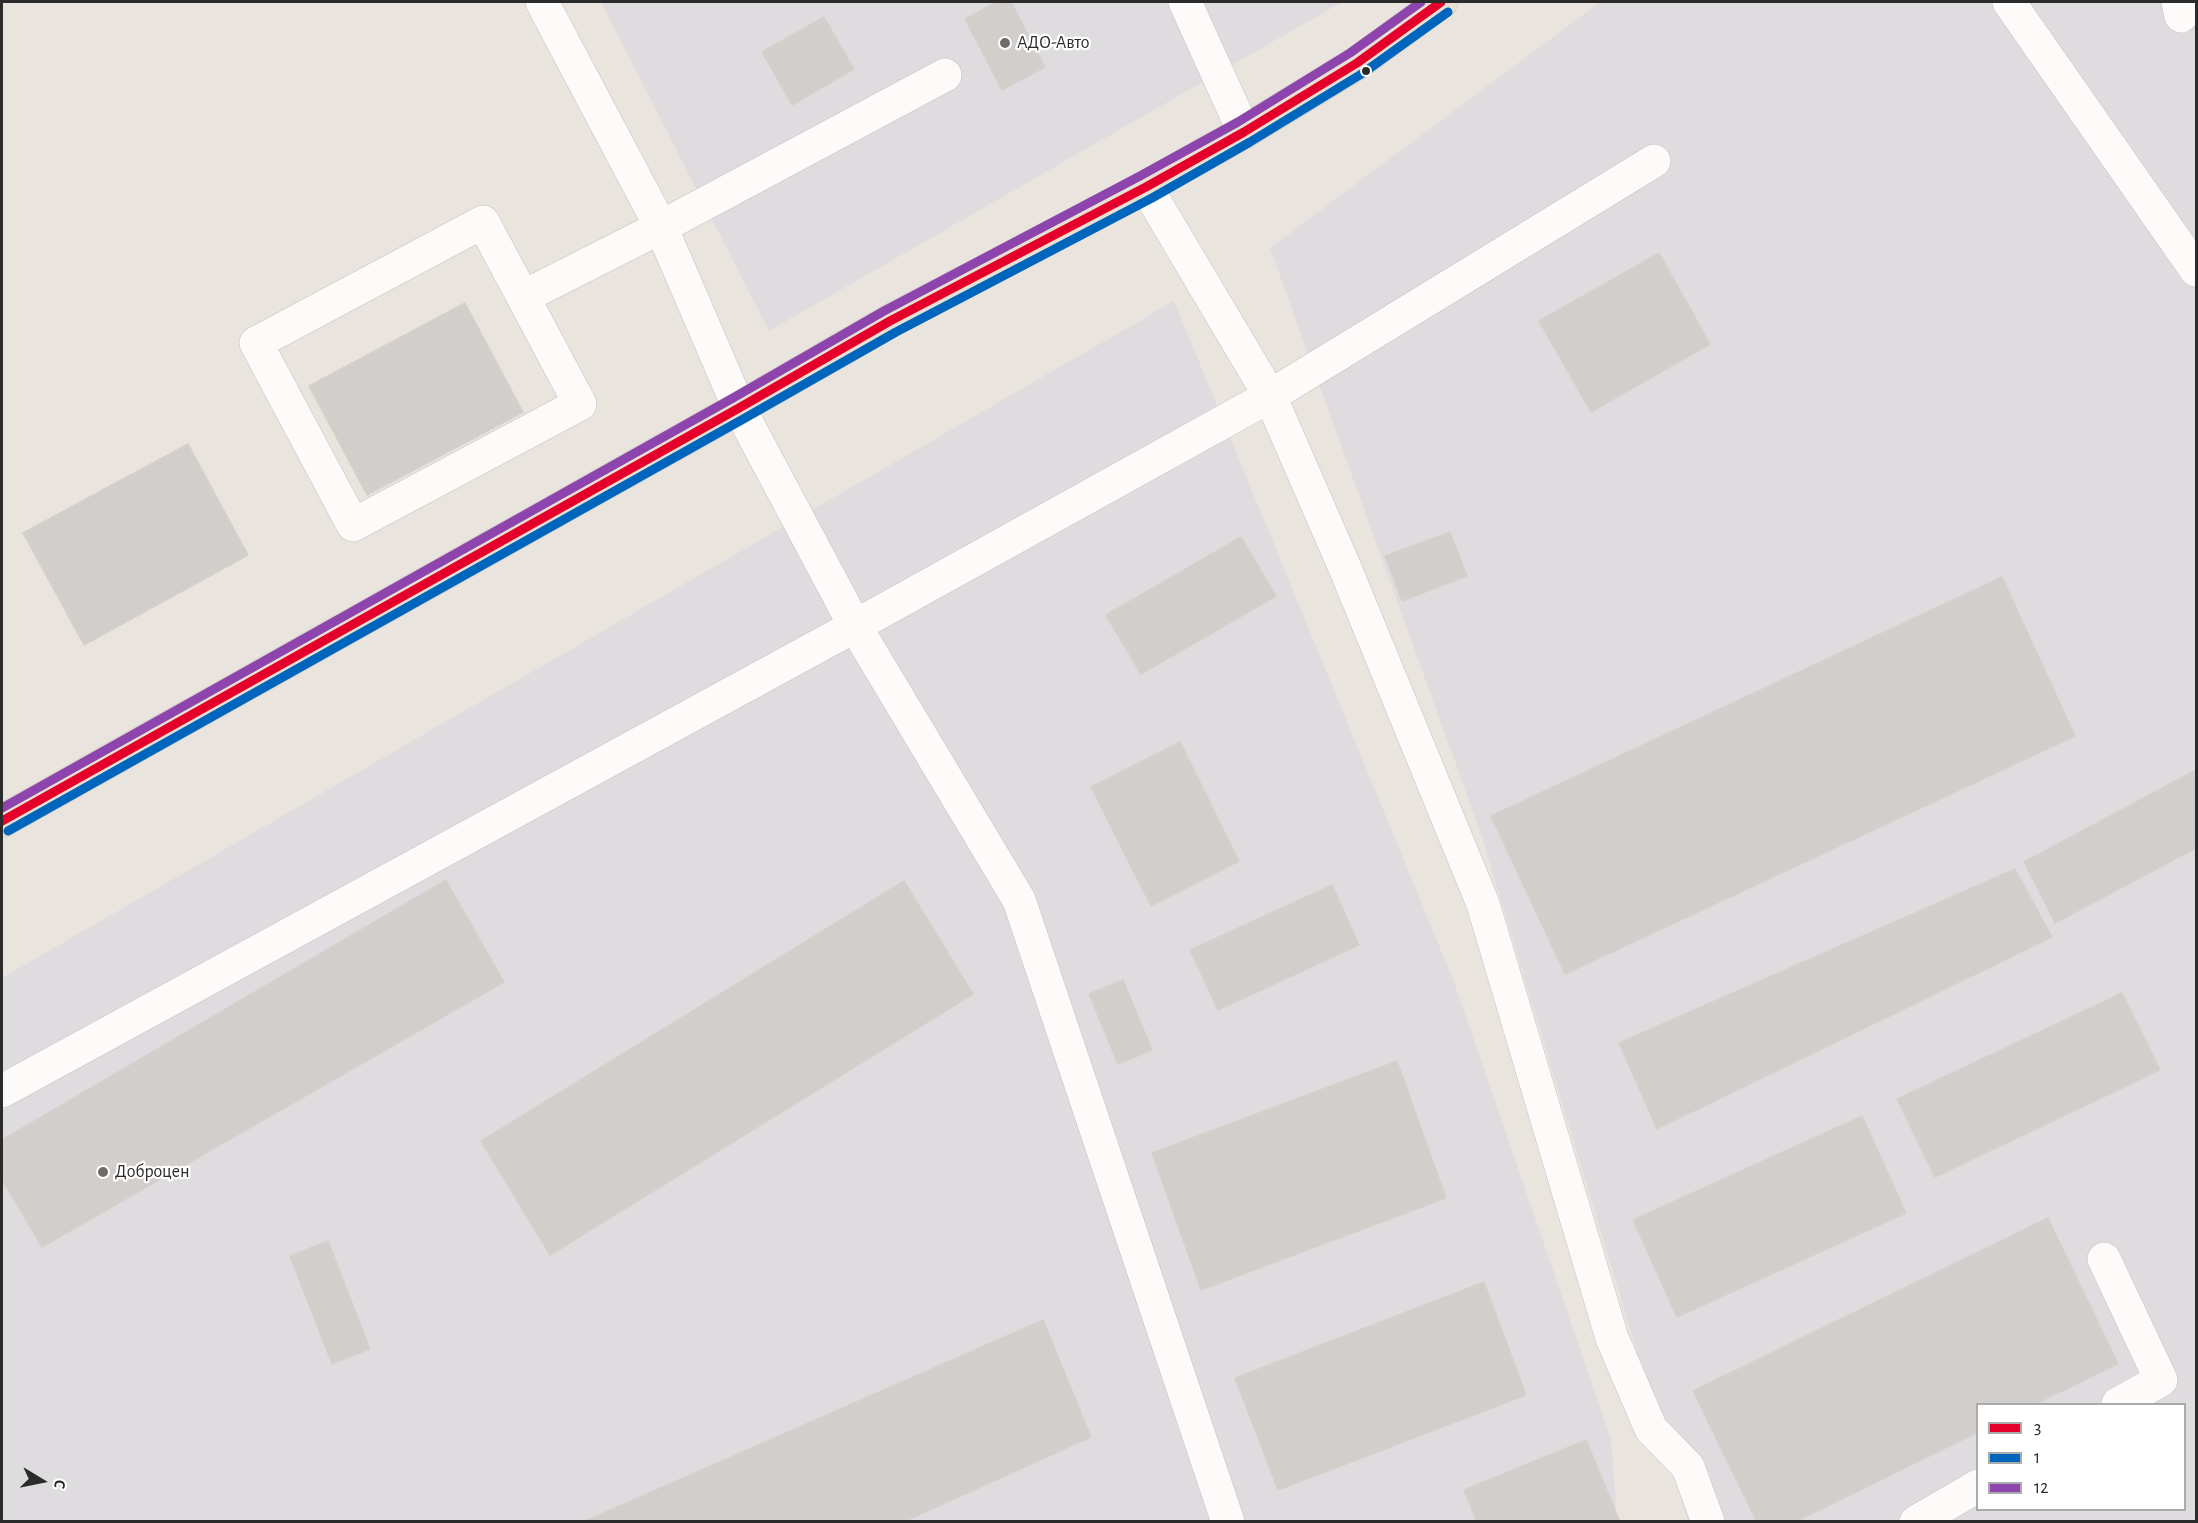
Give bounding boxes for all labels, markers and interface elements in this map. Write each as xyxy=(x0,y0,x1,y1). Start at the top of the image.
place label: АДО-Авто xyxy=(1017,32,1090,54)
marker: АДО-Авто xyxy=(998,36,1012,50)
unlabelled marker xyxy=(1360,65,1372,77)
place label: Доброцен xyxy=(115,1161,190,1183)
marker: Доброцен xyxy=(96,1165,110,1179)
legend xyxy=(1976,1403,2186,1511)
text: 3 xyxy=(2034,1419,2041,1437)
text: 1 xyxy=(2034,1449,2040,1467)
north arrow xyxy=(12,1451,72,1511)
text: С xyxy=(51,1478,68,1490)
text: 12 xyxy=(2034,1479,2048,1497)

